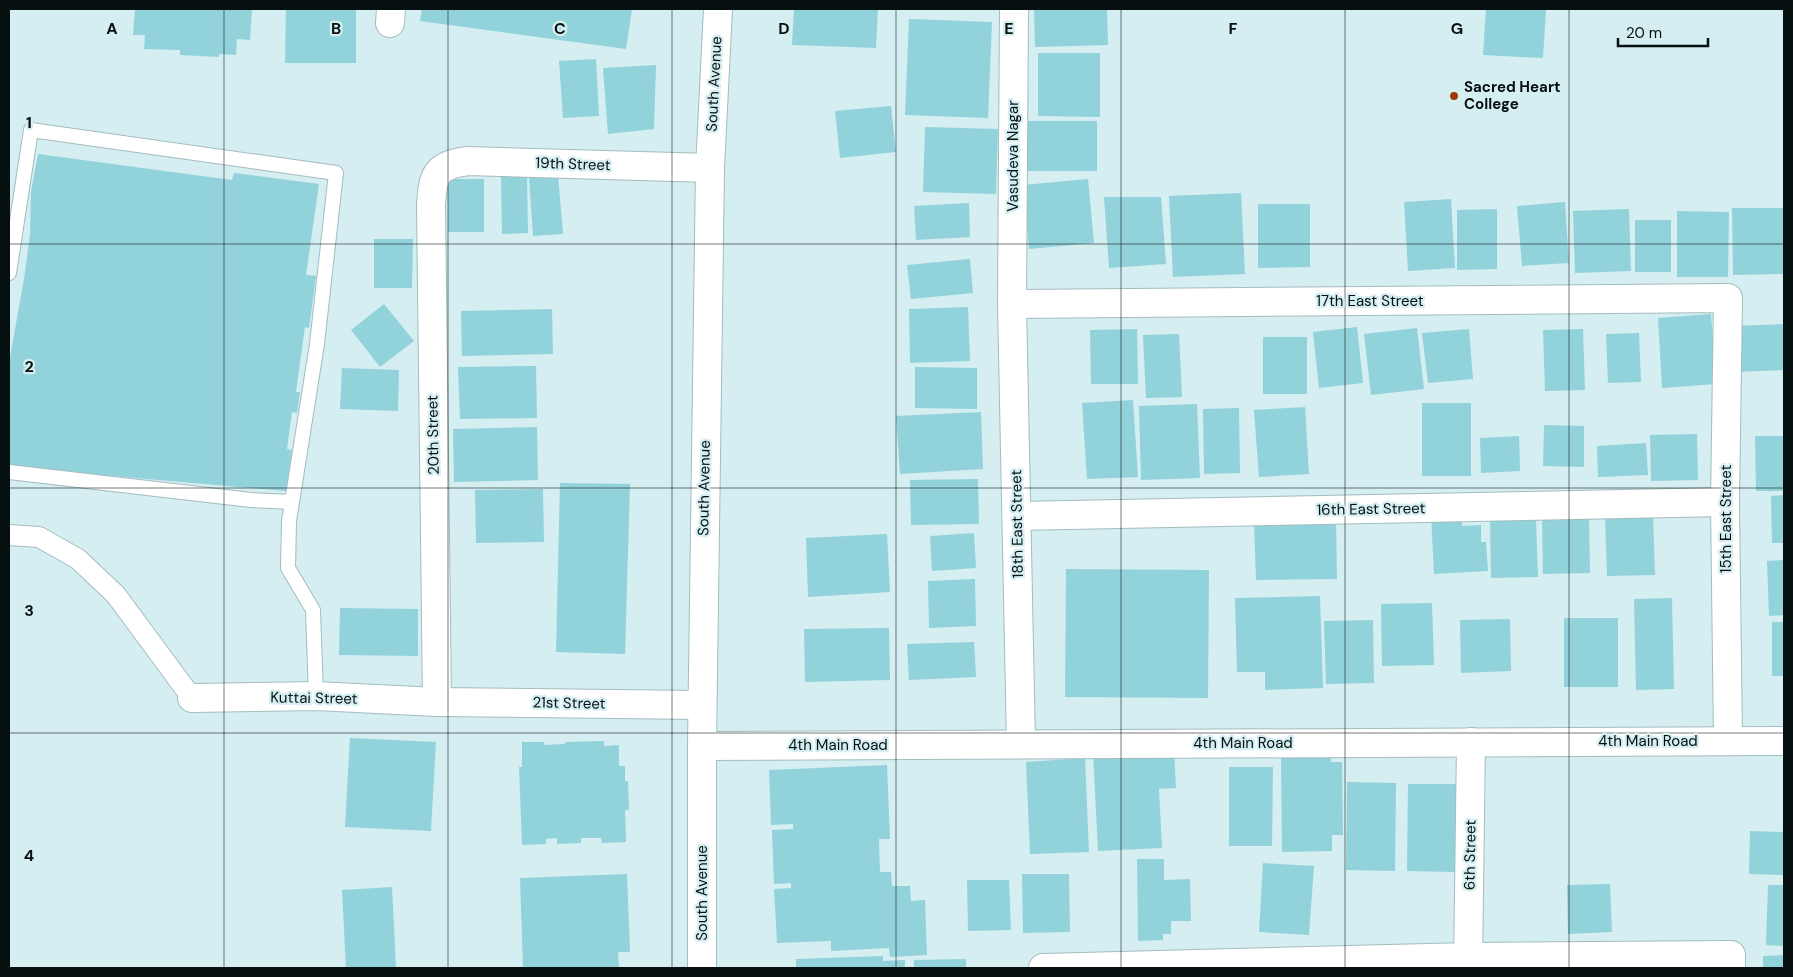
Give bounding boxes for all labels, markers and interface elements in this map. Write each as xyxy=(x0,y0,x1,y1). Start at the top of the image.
scale bar xyxy=(1618,15,1708,47)
text: A xyxy=(106,18,118,39)
text: B xyxy=(331,18,341,39)
text: C xyxy=(554,18,566,39)
text: D xyxy=(778,18,790,39)
text: E xyxy=(1004,18,1014,39)
text: F xyxy=(1229,18,1238,39)
text: G xyxy=(1451,18,1463,39)
text: 20 m xyxy=(1626,23,1662,43)
street label: South Avenue xyxy=(702,36,726,132)
place label: Sacred Heart College xyxy=(1464,77,1561,114)
marker: Sacred Heart College xyxy=(1448,90,1460,102)
street label: Vasudeva Nagar xyxy=(1003,100,1023,212)
text: 1 xyxy=(26,112,32,133)
street label: 19th Street xyxy=(535,153,611,175)
street label: 17th East Street xyxy=(1316,291,1424,311)
text: 2 xyxy=(24,356,34,377)
street label: 20th Street xyxy=(422,395,444,475)
street label: South Avenue xyxy=(693,440,715,536)
street label: 15th East Street xyxy=(1716,465,1736,573)
street label: 18th East Street xyxy=(1006,469,1028,578)
street label: 16th East Street xyxy=(1316,498,1426,520)
text: 3 xyxy=(24,600,34,621)
street label: Kuttai Street xyxy=(270,687,358,709)
street label: 21st Street xyxy=(532,692,606,714)
street label: 4th Main Road xyxy=(1598,731,1698,751)
street label: 4th Main Road xyxy=(1193,733,1293,753)
street label: 4th Main Road xyxy=(788,735,888,755)
street label: 6th Street xyxy=(1459,820,1481,890)
text: 4 xyxy=(24,845,34,866)
street label: South Avenue xyxy=(692,845,712,941)

